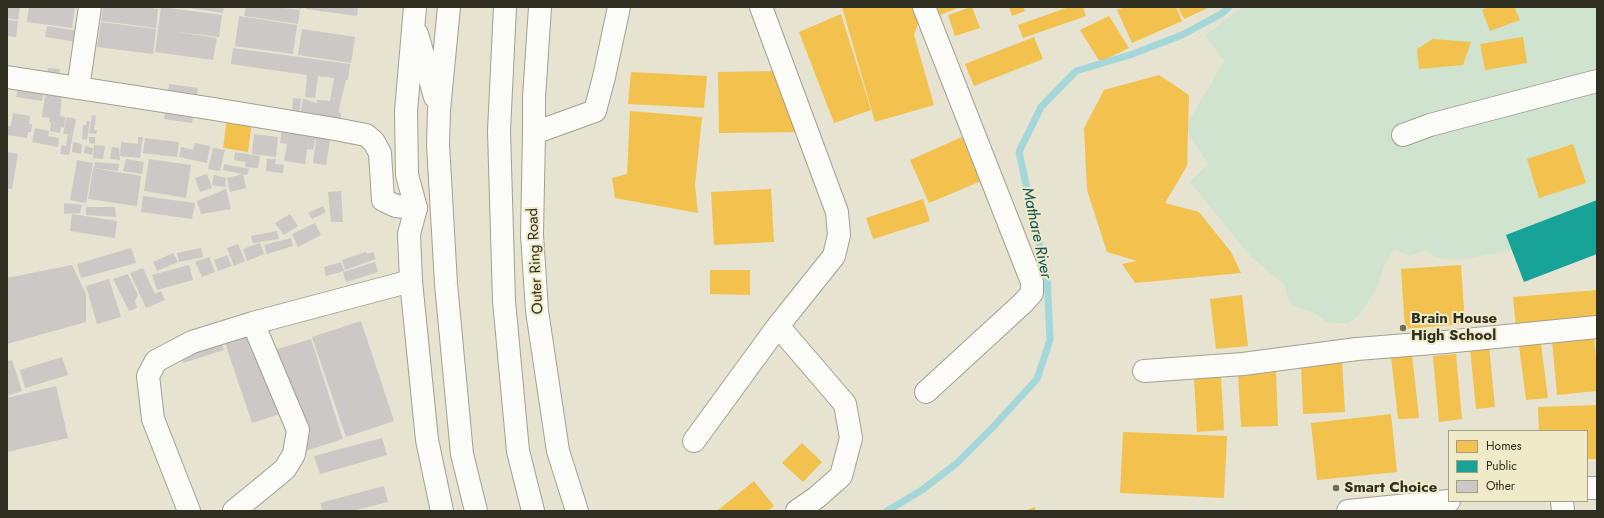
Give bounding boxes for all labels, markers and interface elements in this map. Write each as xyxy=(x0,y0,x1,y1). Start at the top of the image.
water label: Mathare River xyxy=(1017,186,1055,280)
street label: Outer Ring Road xyxy=(524,207,548,315)
place label: Brain House High School xyxy=(1411,310,1497,345)
marker: Brain House High School xyxy=(1398,323,1408,333)
legend xyxy=(1448,430,1588,502)
text: Homes xyxy=(1486,437,1522,455)
text: Public xyxy=(1486,457,1517,475)
text: Other xyxy=(1486,477,1515,495)
place label: Smart Choice xyxy=(1344,479,1437,497)
marker: Smart Choice xyxy=(1331,483,1341,493)

